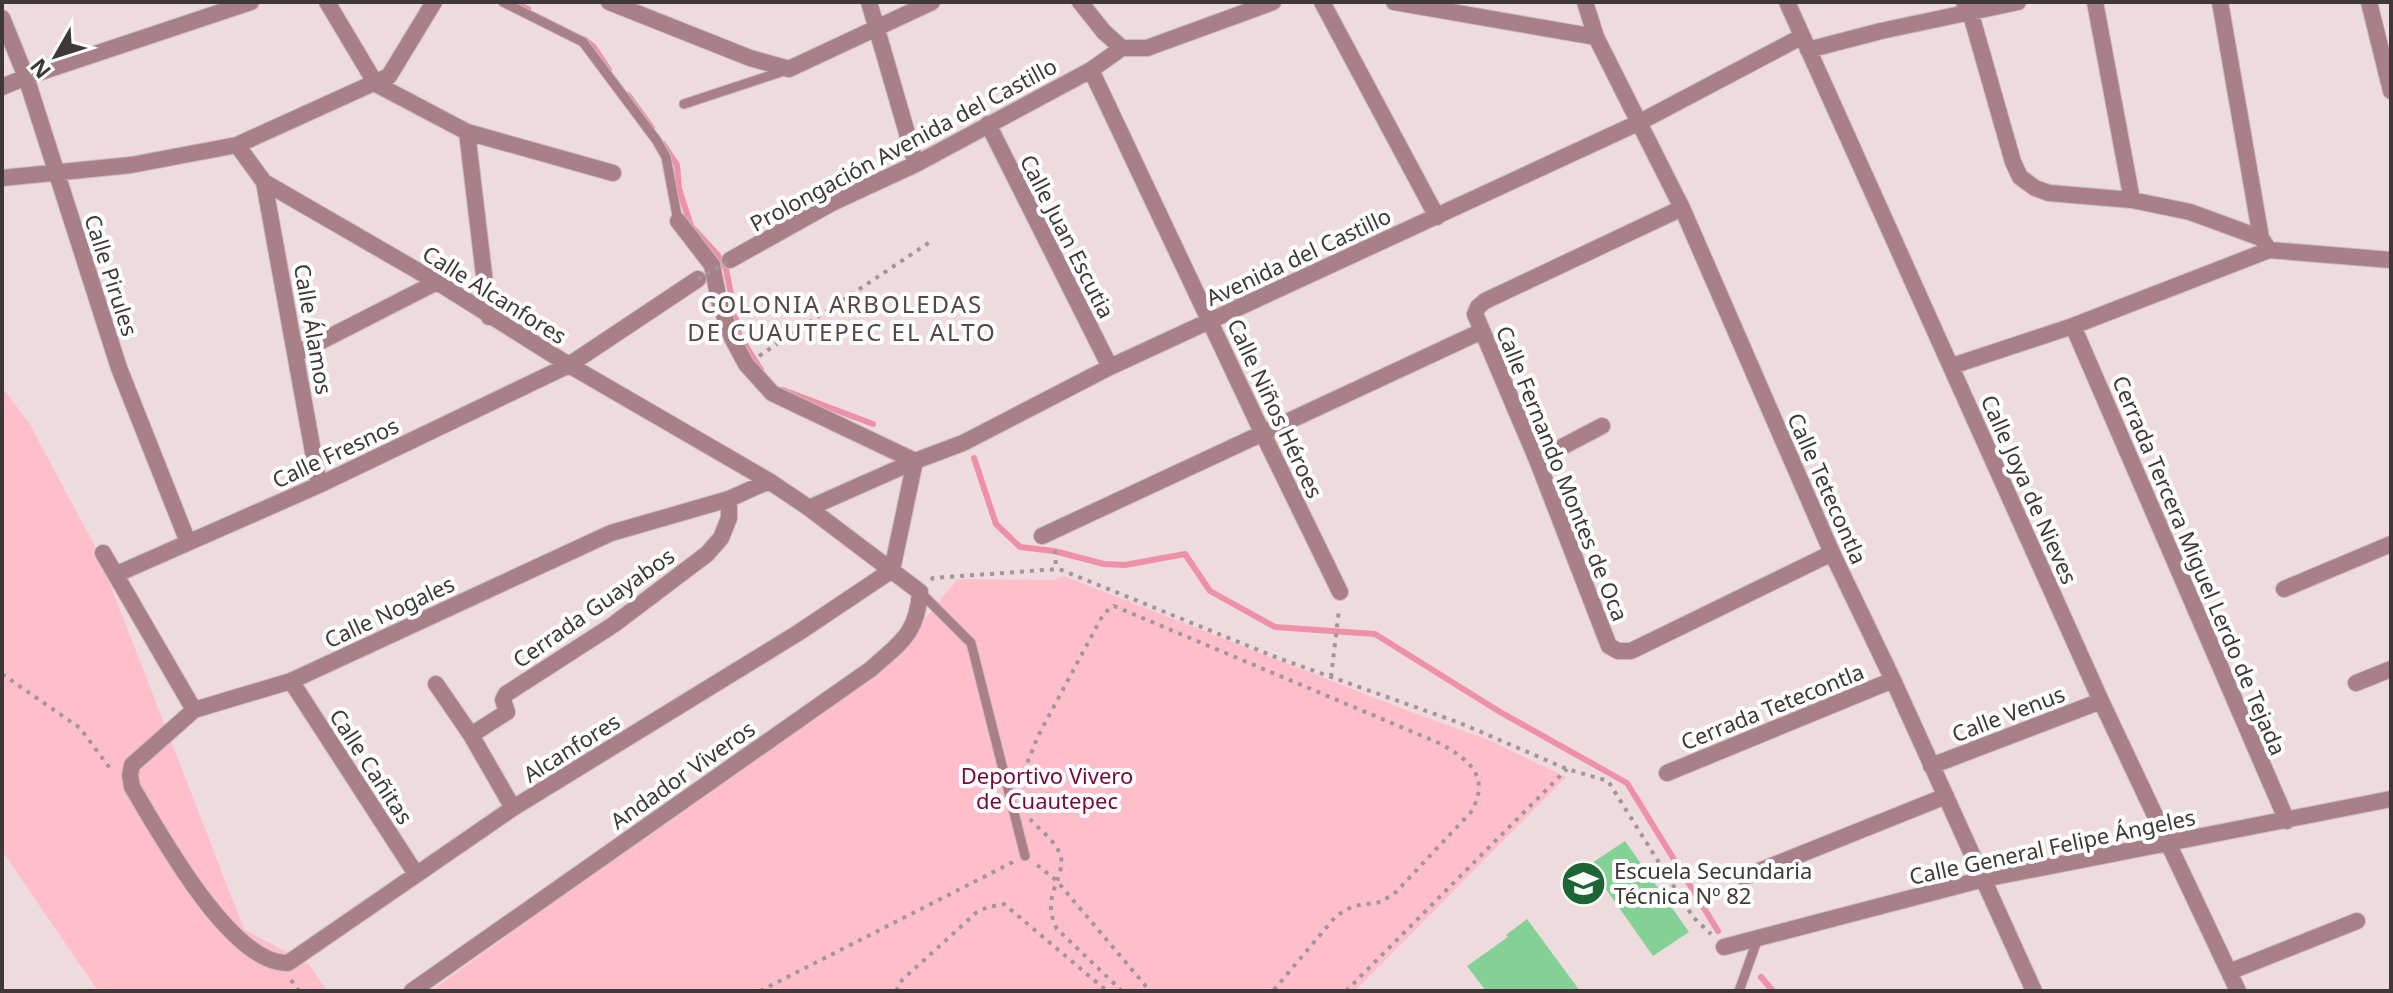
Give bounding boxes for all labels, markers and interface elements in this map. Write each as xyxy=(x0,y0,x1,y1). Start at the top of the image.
north arrow xyxy=(16,16,96,96)
street label: Prolongación Avenida del Castillo xyxy=(744,50,1062,238)
text: N xyxy=(22,53,57,86)
street label: Calle Juan Escutia xyxy=(1014,149,1122,323)
street label: Avenida del Castillo xyxy=(1201,200,1395,312)
street label: Calle Pirules xyxy=(78,210,146,340)
street label: Calle Alcanfores xyxy=(417,238,573,350)
street label: Calle Álamos xyxy=(288,261,340,397)
district label: COLONIA ARBOLEDAS DE CUAUTEPEC EL ALTO xyxy=(687,287,997,348)
street label: Calle Niños Héroes xyxy=(1221,313,1331,503)
street label: Calle Fernando Montes de Oca xyxy=(1490,321,1636,625)
street label: Cerrada Tercera Miguel Lerdo de Tejada xyxy=(2106,371,2294,759)
street label: Calle Joya de Nieves xyxy=(1975,390,2085,588)
street label: Calle Tetecontla xyxy=(1781,408,1875,568)
street label: Calle Fresnos xyxy=(267,410,403,494)
street label: Cerrada Guayabos xyxy=(506,540,680,674)
street label: Calle Nogales xyxy=(319,568,459,654)
street label: Cerrada Tetecontla xyxy=(1676,656,1868,756)
street label: Calle Venus xyxy=(1947,678,2069,748)
street label: Calle Cañitas xyxy=(323,702,421,830)
street label: Alcanfores xyxy=(517,705,625,789)
street label: Andador Viveros xyxy=(604,713,760,835)
park label: Deportivo Vivero de Cuautepec xyxy=(961,760,1133,815)
street label: Calle General Felipe Ángeles xyxy=(1906,801,2198,891)
place label: Escuela Secundaria Técnica Nº 82 xyxy=(1614,855,1812,910)
school or university icon: Escuela Secundaria Técnica Nº 82 xyxy=(1559,859,1607,907)

